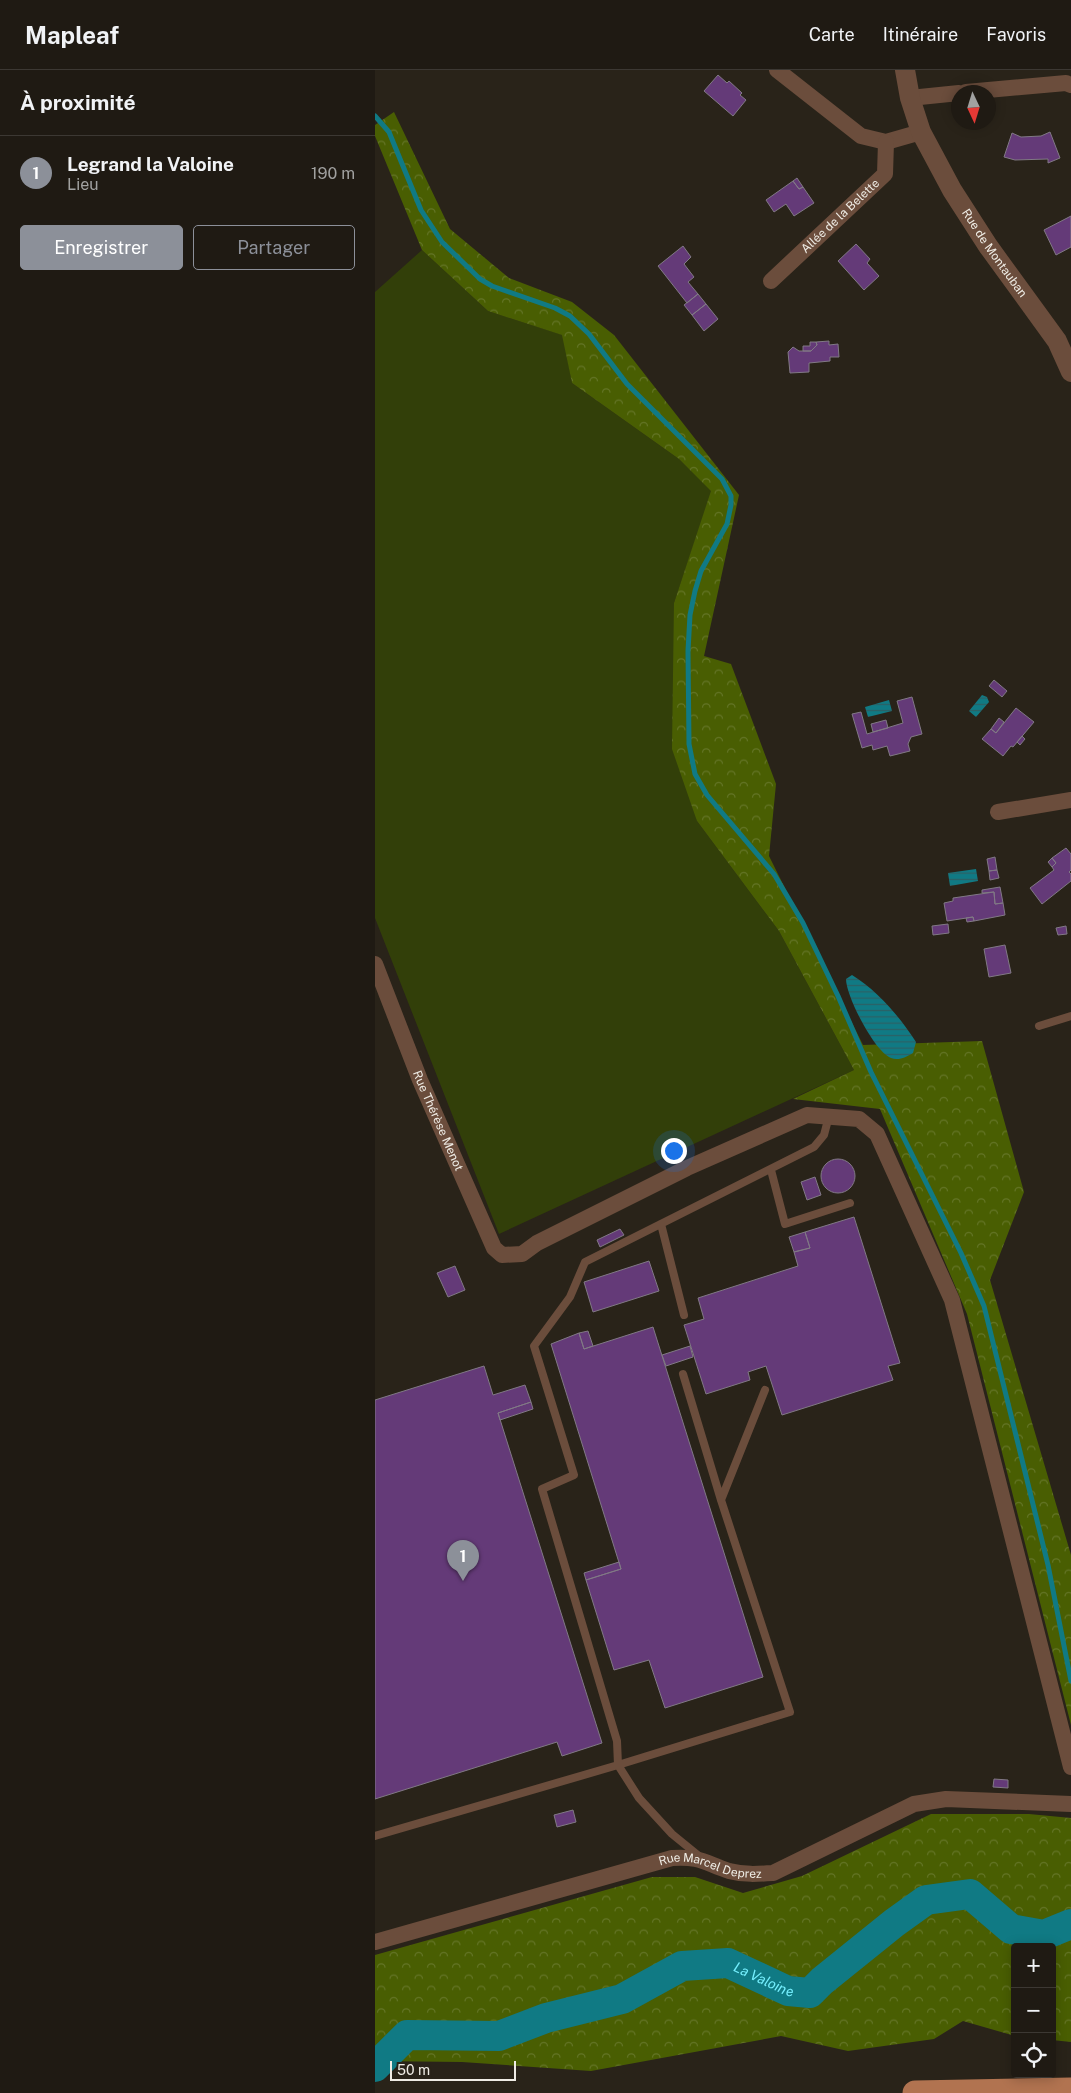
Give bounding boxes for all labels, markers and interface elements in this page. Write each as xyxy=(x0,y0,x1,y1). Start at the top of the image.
text: Mapleaf xyxy=(25,21,119,49)
text: Carte xyxy=(809,24,855,45)
text: Itinéraire xyxy=(883,24,958,45)
text: Favoris xyxy=(986,24,1046,45)
north arrow xyxy=(951,85,996,130)
text: À proximité xyxy=(20,90,136,115)
text: Legrand la Valoine xyxy=(67,153,234,175)
text: 1 xyxy=(33,164,39,183)
text: 190 m xyxy=(311,164,355,183)
text: Lieu xyxy=(67,175,99,194)
street label: Allée de la Belette xyxy=(798,176,882,256)
street label: Rue de Montauban xyxy=(959,206,1030,300)
button: Enregistrer xyxy=(20,225,183,270)
button: Partager xyxy=(193,225,355,270)
street label: Rue Thérèse Menot xyxy=(410,1069,466,1173)
your location xyxy=(661,1138,687,1164)
pin: 1 xyxy=(447,1540,479,1581)
street label: Rue Marcel Deprez xyxy=(657,1851,762,1881)
map controls xyxy=(1011,1943,1056,2078)
button: + xyxy=(1011,1943,1056,1988)
water label: La Valoine xyxy=(731,1959,795,1999)
button: − xyxy=(1011,1988,1056,2033)
button: locate xyxy=(1011,2033,1056,2078)
scale bar xyxy=(390,2058,516,2081)
text: 50 m xyxy=(397,2062,430,2078)

